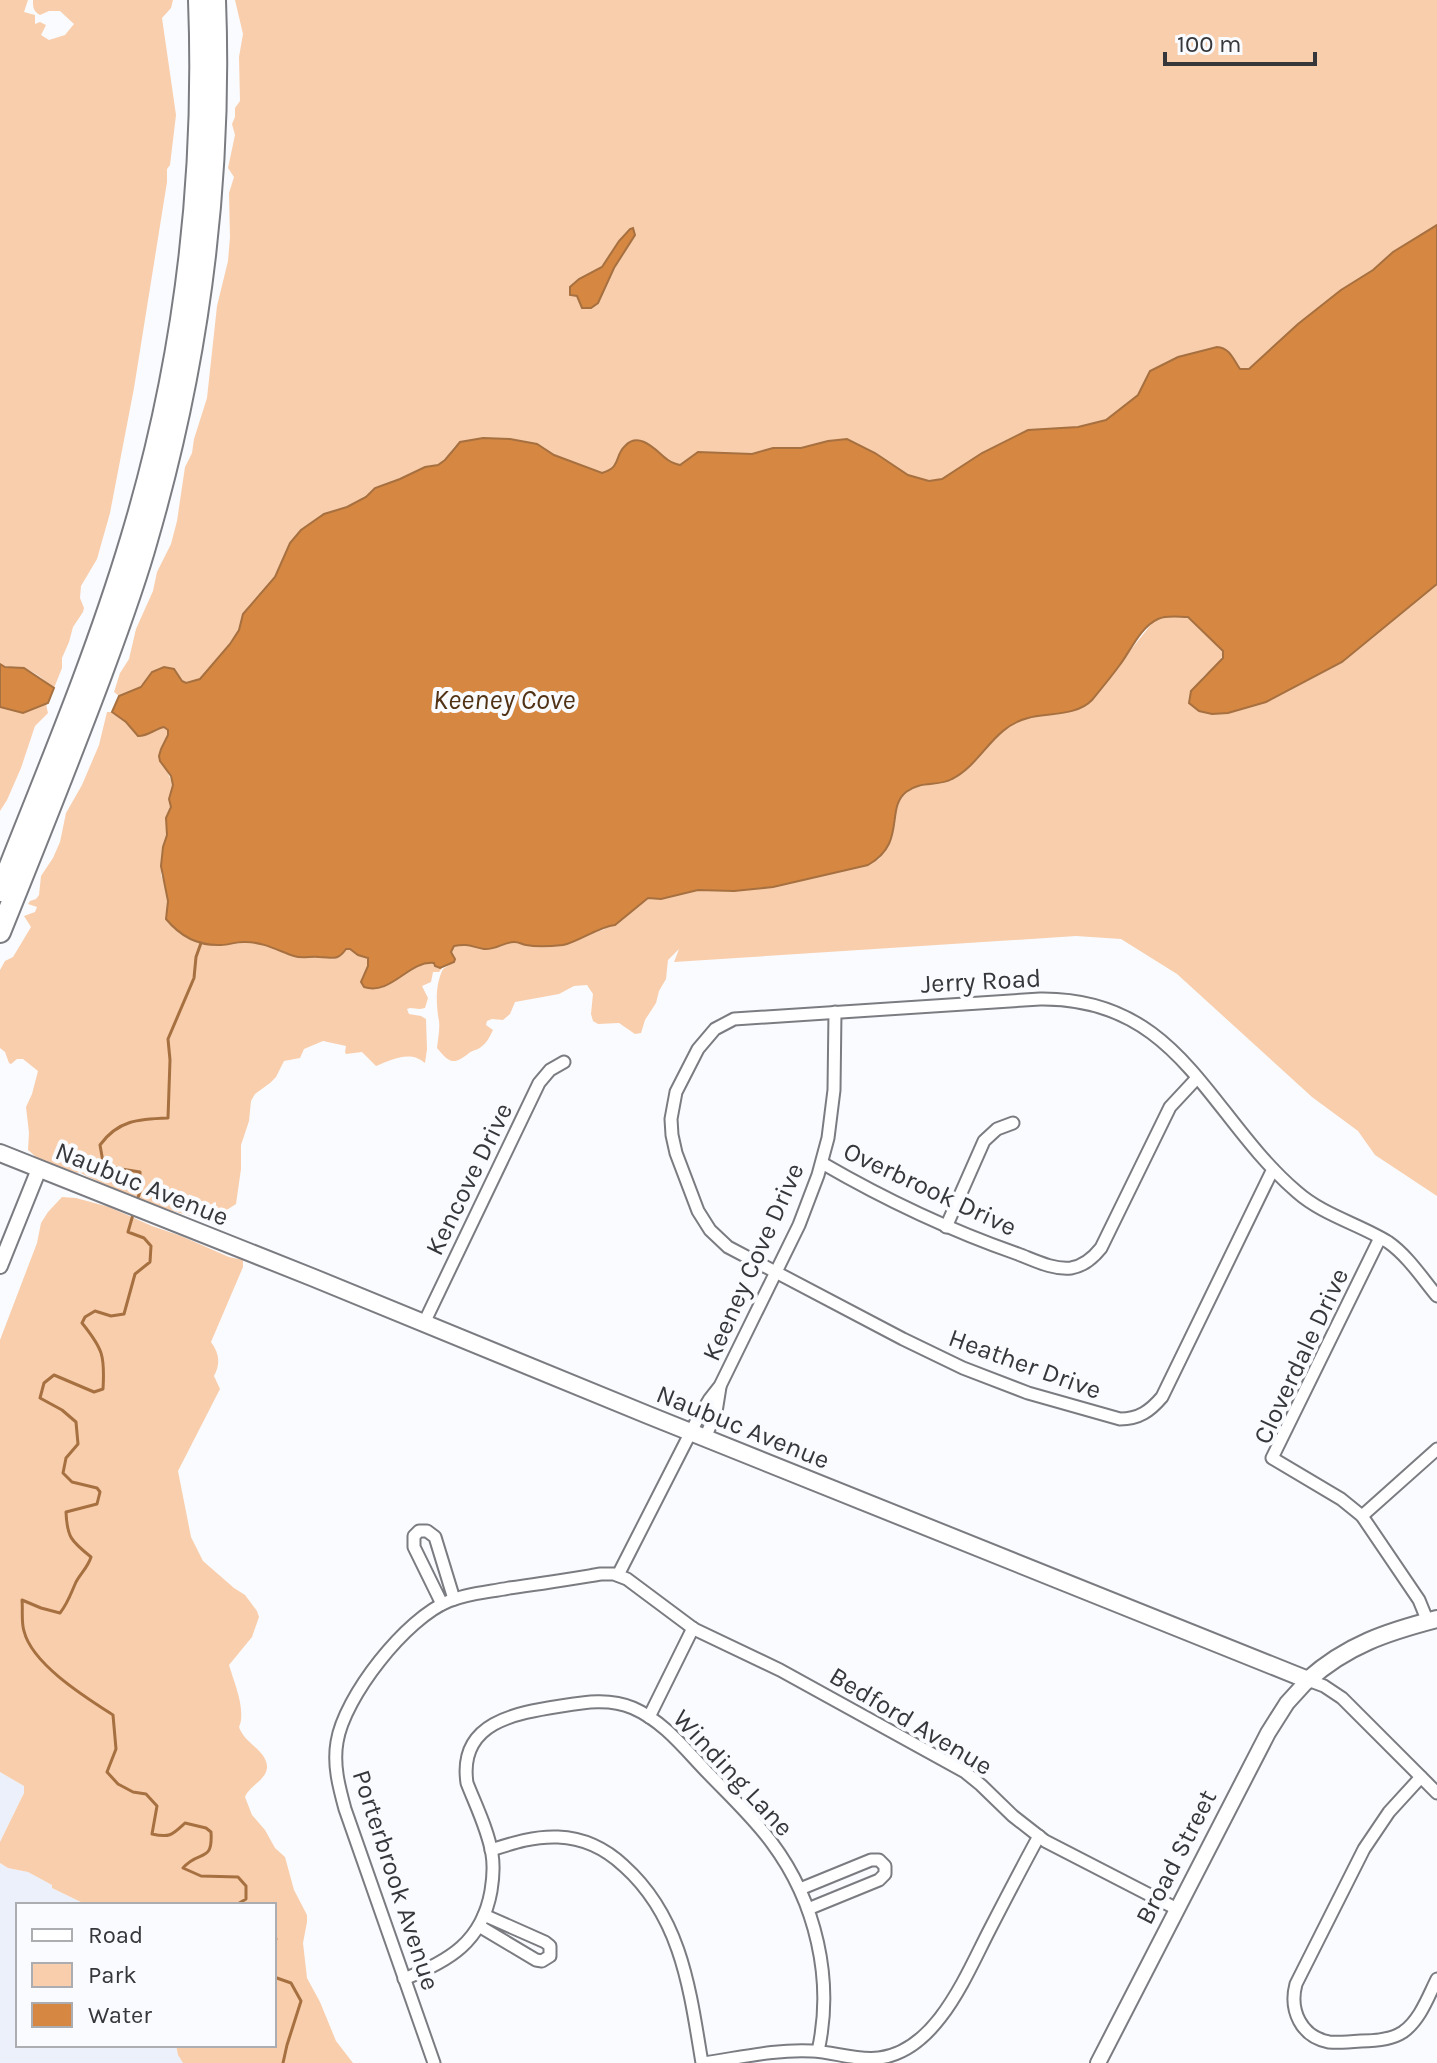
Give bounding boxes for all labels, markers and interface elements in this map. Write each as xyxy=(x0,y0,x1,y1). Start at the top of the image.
scale bar xyxy=(1165,16,1315,66)
text: 100 m xyxy=(1177,30,1242,58)
water label: Keeney Cove xyxy=(433,683,575,716)
street label: Jerry Road xyxy=(920,962,1042,1000)
street label: Kencove Drive xyxy=(419,1098,519,1260)
street label: Naubuc Avenue xyxy=(51,1135,233,1233)
street label: Overbrook Drive xyxy=(839,1135,1021,1243)
street label: Keeney Cove Drive xyxy=(695,1158,811,1366)
street label: Cloverdale Drive xyxy=(1247,1263,1355,1449)
street label: Heather Drive xyxy=(944,1322,1106,1406)
street label: Naubuc Avenue xyxy=(652,1378,834,1476)
street label: Bedford Avenue xyxy=(824,1660,998,1782)
street label: Winding Lane xyxy=(666,1703,800,1843)
street label: Porterbrook Avenue xyxy=(346,1766,446,1994)
street label: Broad Street xyxy=(1129,1784,1223,1930)
legend xyxy=(16,1903,276,2047)
text: Road xyxy=(88,1921,143,1949)
text: Park xyxy=(88,1961,137,1989)
text: Water xyxy=(88,2001,152,2029)

